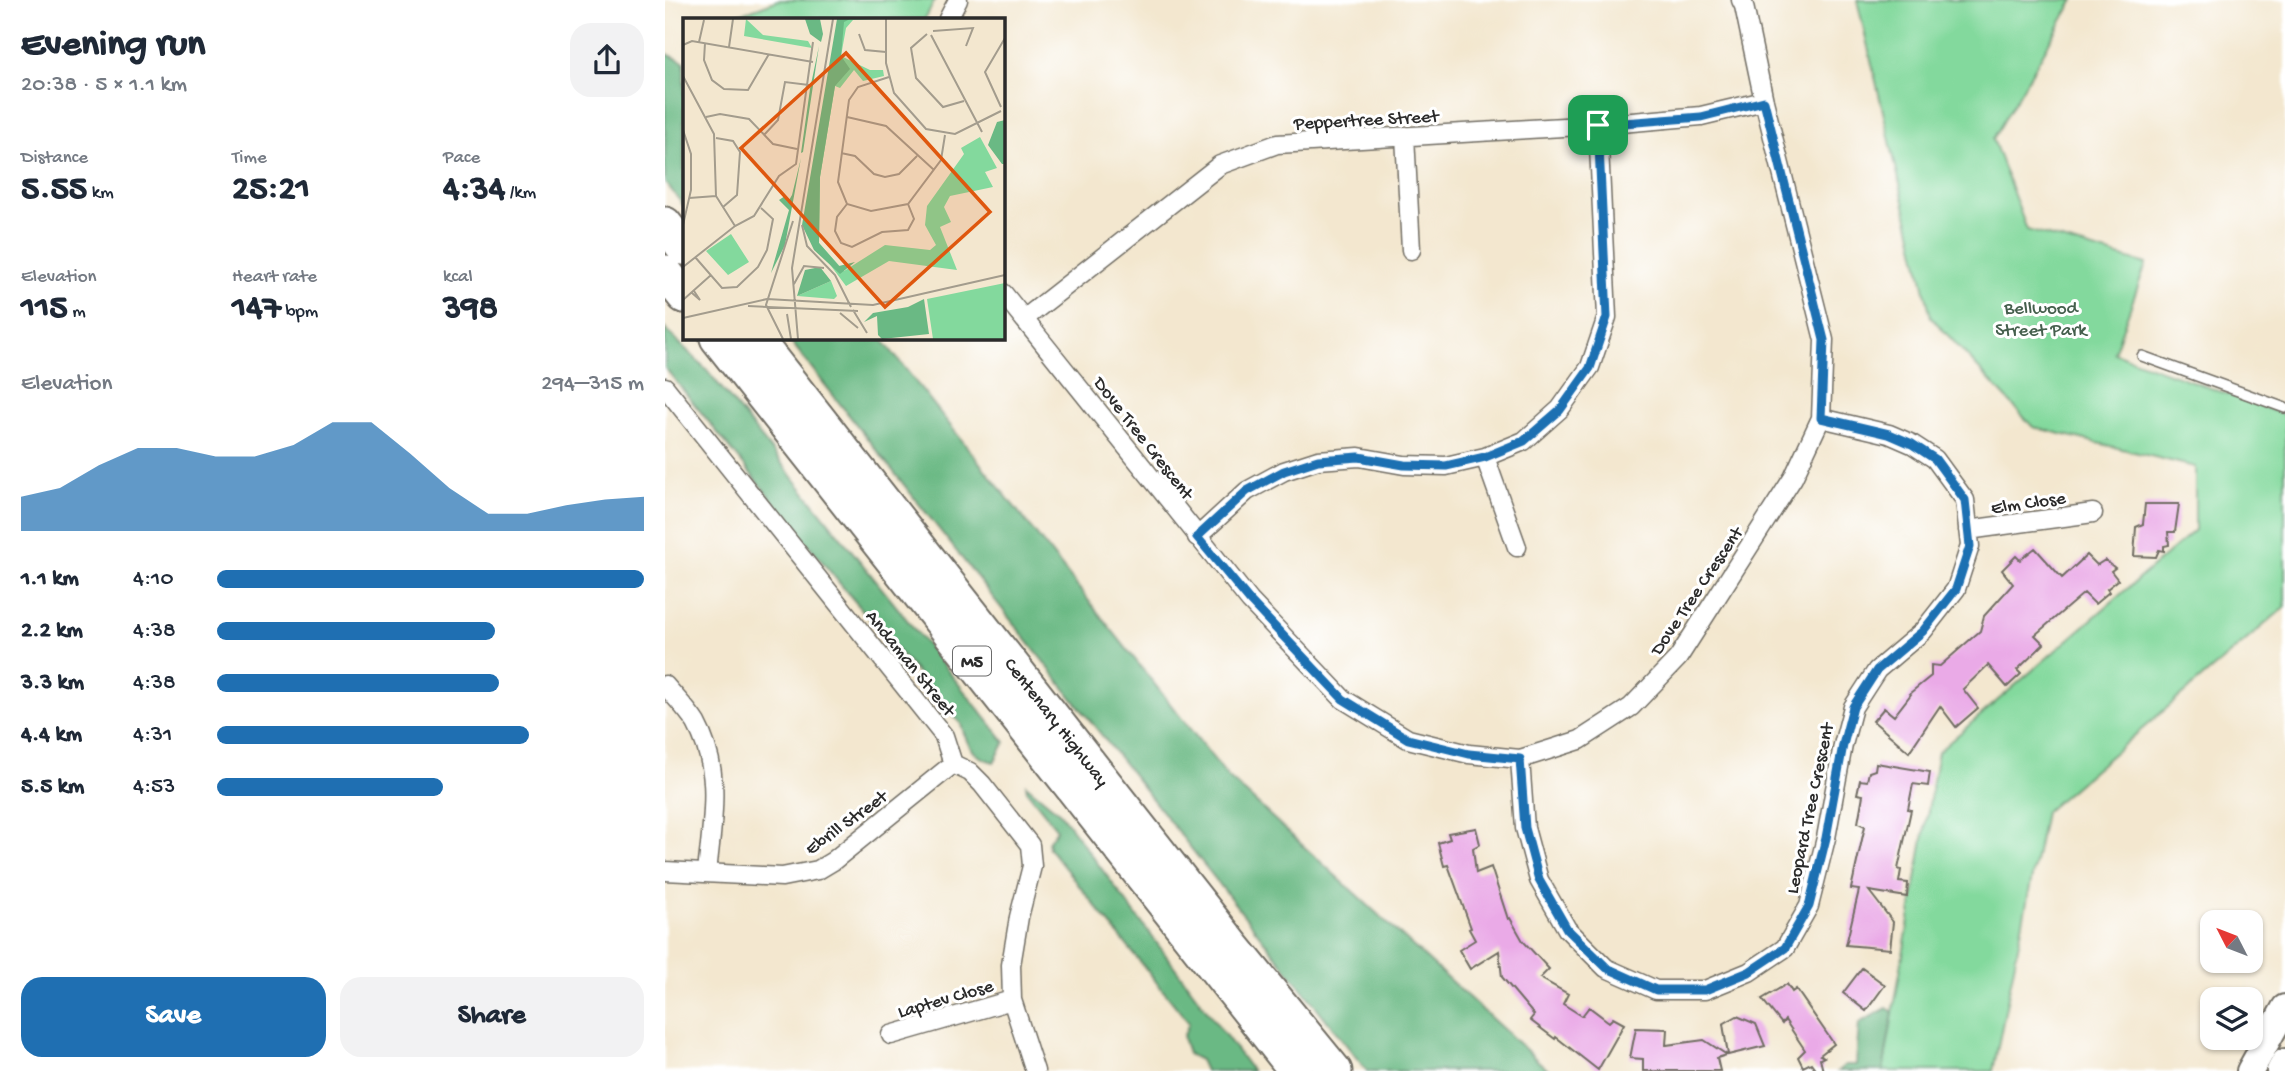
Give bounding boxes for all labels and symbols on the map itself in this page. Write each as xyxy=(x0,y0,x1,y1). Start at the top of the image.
inset map xyxy=(683,18,1005,340)
pin xyxy=(1568,95,1628,155)
street label: Peppertree Street xyxy=(1292,106,1441,137)
park label: Bellwood Street Park xyxy=(1995,298,2088,343)
street label: Dove Tree Crescent xyxy=(1086,371,1199,507)
street label: Elm Close xyxy=(1990,488,2067,521)
street label: Dove Tree Crescent xyxy=(1645,522,1751,662)
street label: Andaman Street xyxy=(859,606,961,724)
road number: M5 xyxy=(953,646,991,676)
street label: Centenary Highway xyxy=(998,654,1113,793)
street label: Leopard Tree Crescent xyxy=(1782,719,1841,896)
street label: Ebrill Street xyxy=(801,785,895,861)
north arrow xyxy=(2200,910,2263,973)
street label: Laptev Close xyxy=(895,976,997,1025)

